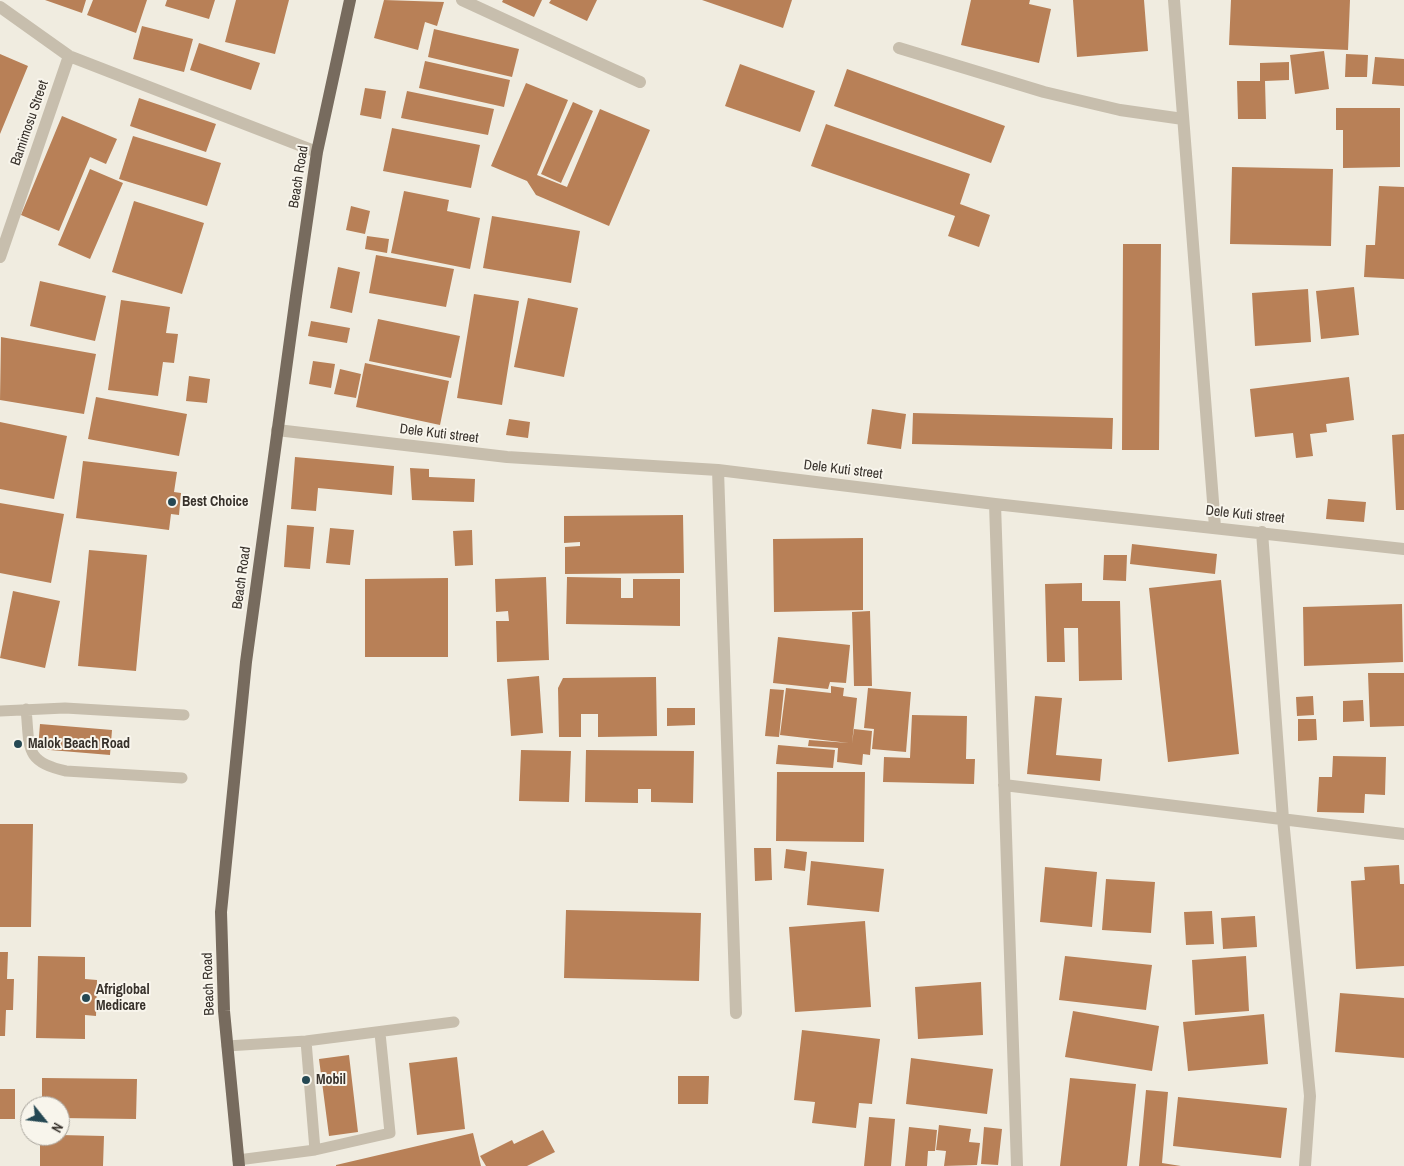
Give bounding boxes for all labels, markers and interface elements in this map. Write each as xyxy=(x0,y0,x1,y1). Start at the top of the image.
street label: Bamimosu Street xyxy=(8,78,52,168)
street label: Beach Road xyxy=(286,144,312,210)
street label: Dele Kuti street xyxy=(399,421,479,447)
street label: Dele Kuti street xyxy=(803,457,883,483)
place label: Best Choice xyxy=(182,494,248,510)
marker: Best Choice xyxy=(166,496,178,508)
street label: Dele Kuti street xyxy=(1205,503,1285,527)
street label: Beach Road xyxy=(229,546,255,610)
place label: Malok Beach Road xyxy=(28,736,130,752)
marker: Malok Beach Road xyxy=(12,738,24,750)
street label: Beach Road xyxy=(200,952,218,1016)
place label: Afriglobal Medicare xyxy=(96,982,150,1014)
marker: Afriglobal Medicare xyxy=(80,992,92,1004)
place label: Mobil xyxy=(316,1072,346,1088)
marker: Mobil xyxy=(300,1074,312,1086)
north arrow xyxy=(20,1096,70,1146)
text: N xyxy=(47,1120,67,1136)

